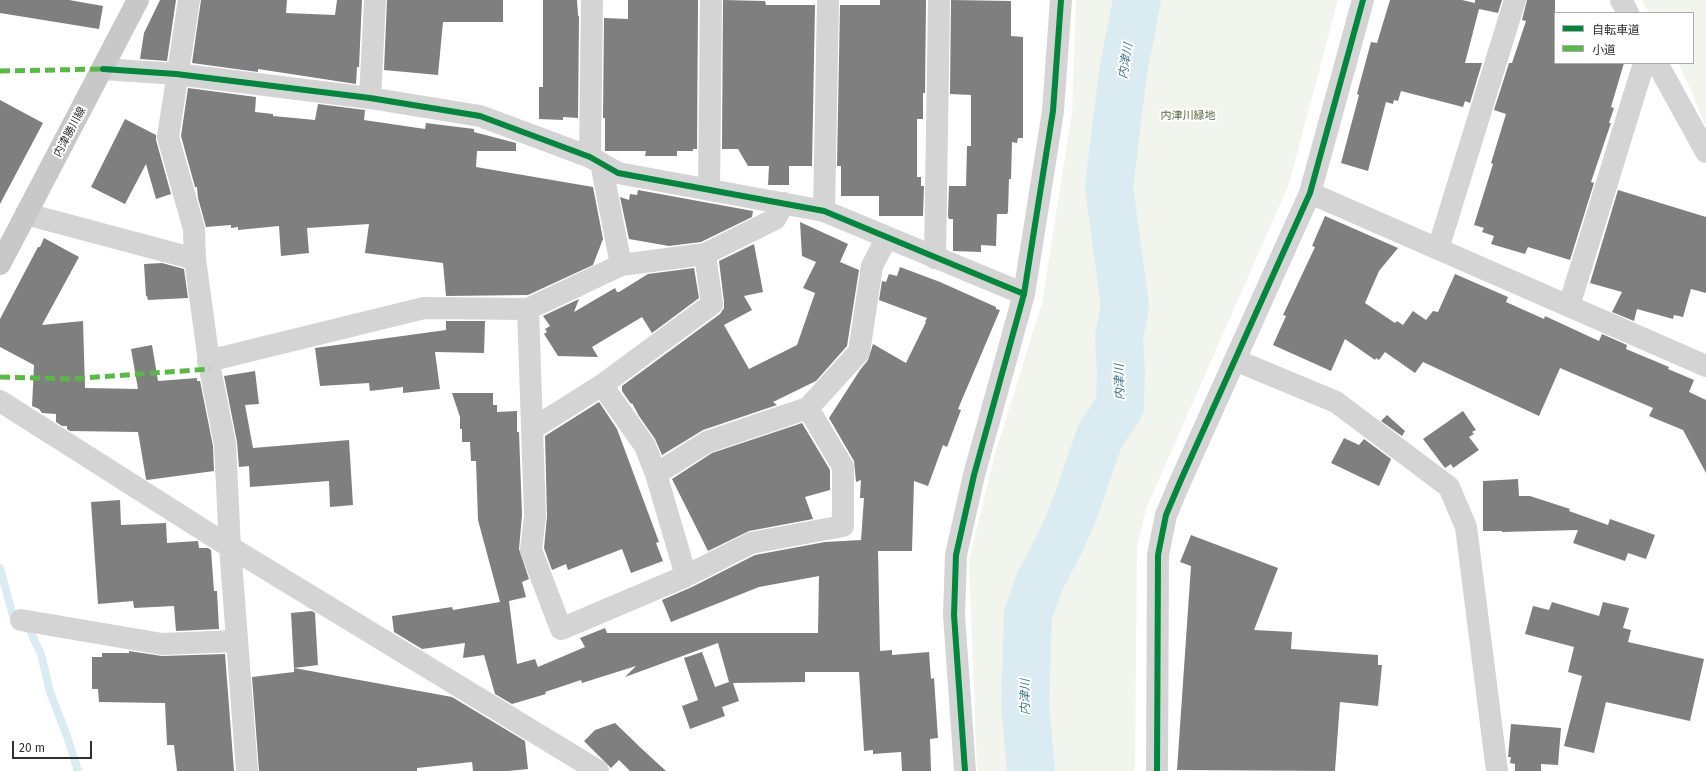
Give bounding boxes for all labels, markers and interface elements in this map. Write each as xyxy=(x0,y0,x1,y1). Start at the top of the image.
legend xyxy=(1554,12,1694,64)
text: 自転車道 xyxy=(1592,23,1640,37)
water label: 内津川 xyxy=(1116,42,1136,80)
text: 小道 xyxy=(1592,43,1616,57)
street label: 内津勝川線 xyxy=(51,105,89,159)
park label: 内津川緑地 xyxy=(1161,109,1215,123)
water label: 内津川 xyxy=(1112,364,1128,400)
water label: 内津川 xyxy=(1019,679,1033,715)
scale bar xyxy=(14,733,94,759)
text: 20 m xyxy=(19,741,45,755)

